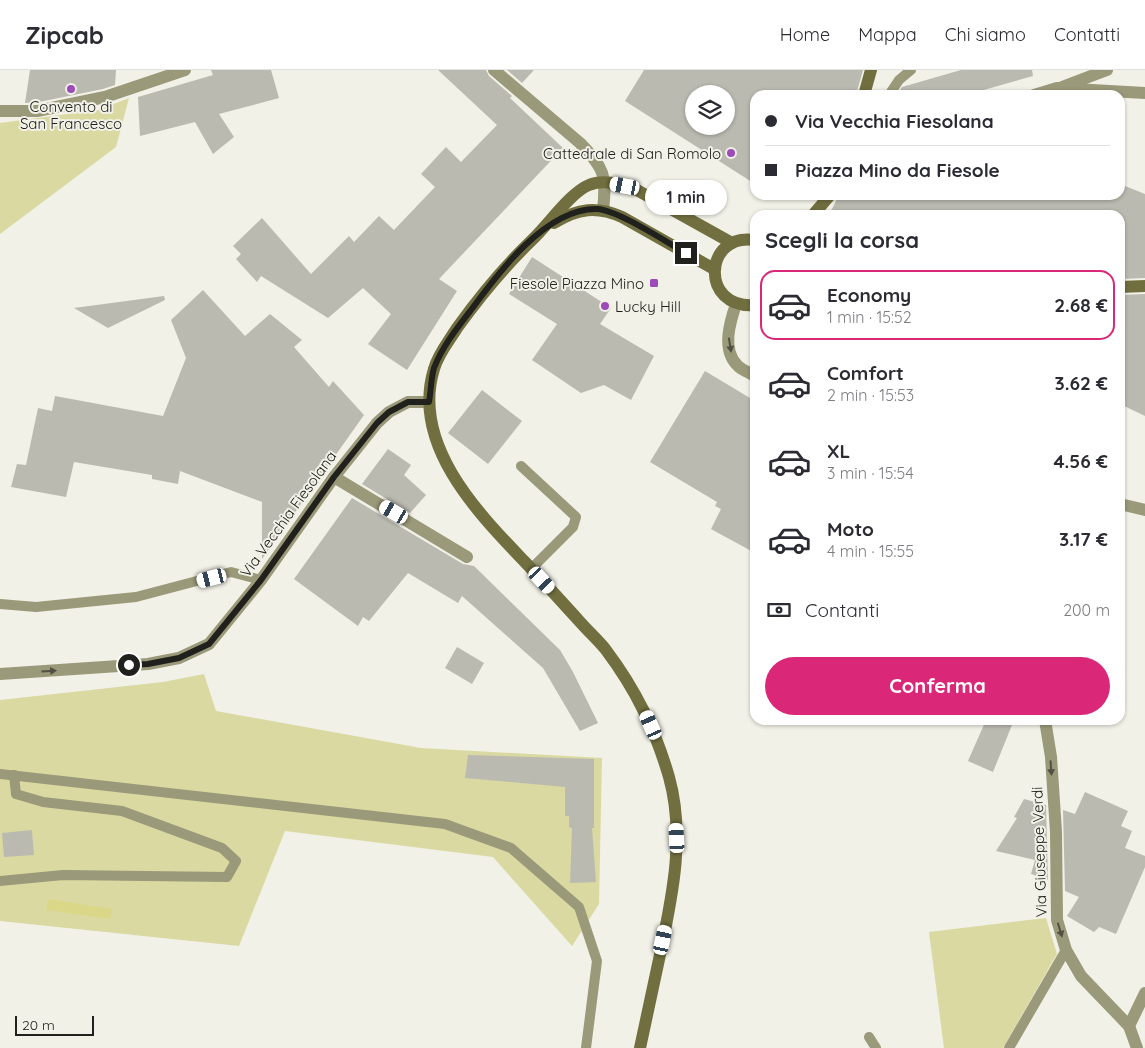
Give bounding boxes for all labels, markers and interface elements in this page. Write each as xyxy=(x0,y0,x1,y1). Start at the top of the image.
text: Zipcab xyxy=(25,20,104,50)
text: Home xyxy=(780,23,830,46)
text: Mappa xyxy=(858,23,917,46)
text: Chi siamo xyxy=(945,23,1026,46)
text: Contatti xyxy=(1054,23,1120,46)
marker: Convento di San Francesco xyxy=(65,83,77,95)
map controls xyxy=(685,85,735,135)
button: layers xyxy=(685,85,735,135)
place label: Convento di San Francesco xyxy=(20,97,122,133)
text: Via Vecchia Fiesolana xyxy=(795,109,994,133)
place label: Cattedrale di San Romolo xyxy=(543,144,721,163)
marker: Cattedrale di San Romolo xyxy=(725,147,737,159)
text: Piazza Mino da Fiesole xyxy=(795,158,1000,182)
car xyxy=(608,176,641,196)
callout: 1 min xyxy=(645,180,727,216)
text: 1 min xyxy=(667,187,705,207)
text: Scegli la corsa xyxy=(765,226,919,254)
route end xyxy=(675,242,697,264)
place label: Fiesole Piazza Mino xyxy=(510,274,644,293)
marker: Fiesole Piazza Mino xyxy=(648,277,660,289)
icon: car xyxy=(767,283,812,328)
text: Economy xyxy=(827,283,911,307)
text: 2.68 € xyxy=(1054,293,1108,317)
place label: Lucky Hill xyxy=(615,297,681,316)
marker: Lucky Hill xyxy=(599,300,611,312)
text: 1 min · 15:52 xyxy=(827,307,912,327)
one-way arrow xyxy=(726,338,734,354)
icon: car xyxy=(767,361,812,406)
text: Comfort xyxy=(827,361,904,385)
text: 3.62 € xyxy=(1055,371,1108,395)
text: 2 min · 15:53 xyxy=(827,385,914,405)
icon: car xyxy=(767,439,812,484)
text: XL xyxy=(827,439,850,463)
street label: Via Vecchia Fiesolana xyxy=(236,447,340,581)
text: 4.56 € xyxy=(1053,449,1108,473)
text: 3 min · 15:54 xyxy=(827,463,914,483)
car xyxy=(377,498,410,526)
icon: car xyxy=(767,517,812,562)
text: Moto xyxy=(827,517,874,541)
text: 3.17 € xyxy=(1059,527,1108,551)
text: 4 min · 15:55 xyxy=(827,541,914,561)
car xyxy=(526,564,557,596)
car xyxy=(195,567,228,589)
icon: cash xyxy=(765,596,793,624)
text: Contanti xyxy=(805,598,879,622)
text: 200 m xyxy=(1063,600,1110,620)
route start xyxy=(118,654,140,676)
button: Conferma xyxy=(765,657,1110,715)
one-way arrow xyxy=(41,666,57,674)
car xyxy=(638,708,663,742)
one-way arrow xyxy=(1048,761,1056,777)
street label: Via Giuseppe Verdi xyxy=(1027,786,1051,918)
car xyxy=(668,823,685,853)
one-way arrow xyxy=(1056,923,1064,938)
car xyxy=(652,924,673,956)
scale bar xyxy=(15,1013,94,1036)
text: 20 m xyxy=(22,1016,55,1034)

